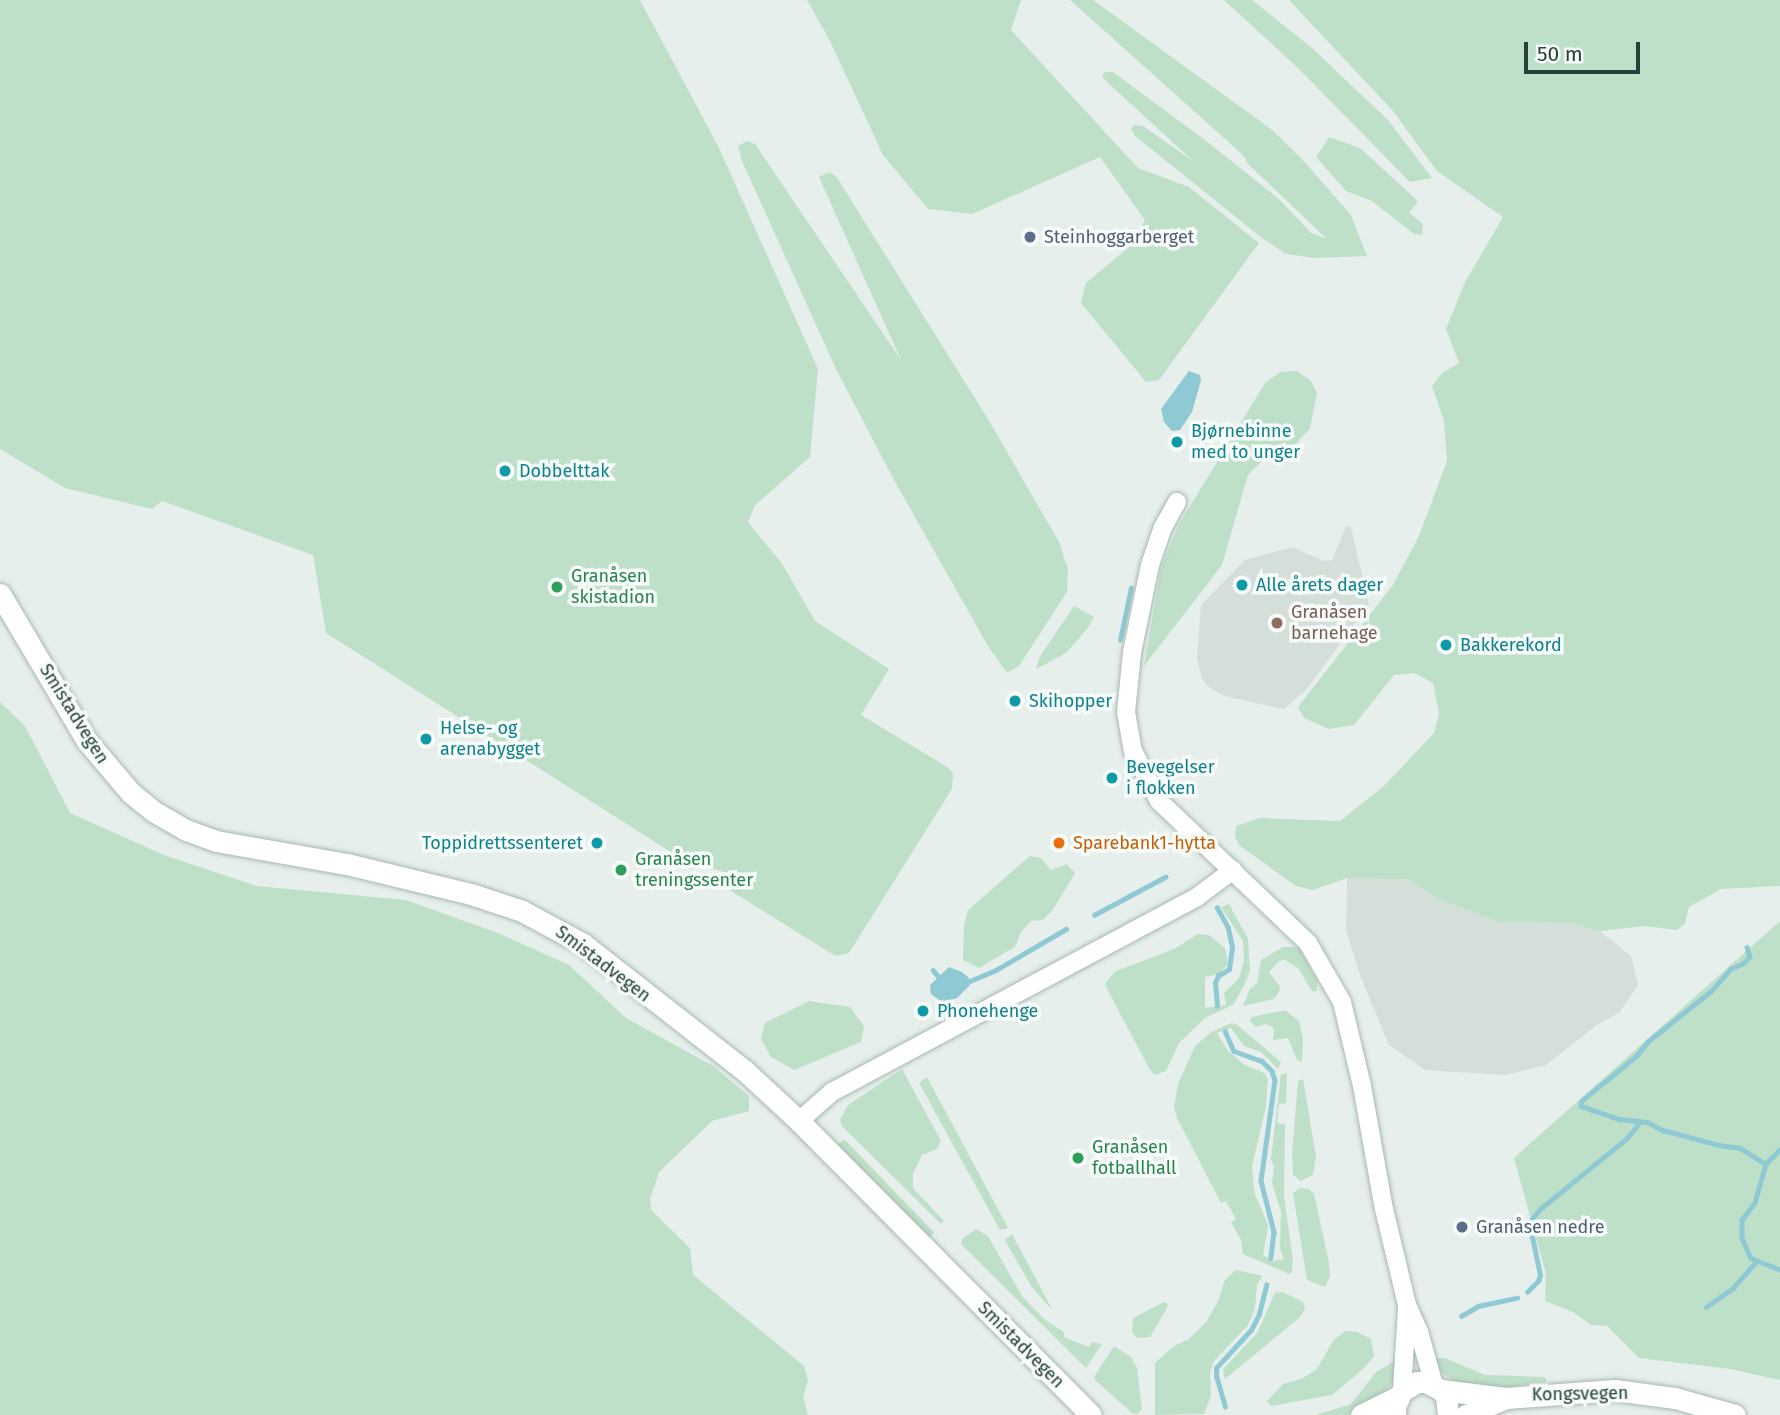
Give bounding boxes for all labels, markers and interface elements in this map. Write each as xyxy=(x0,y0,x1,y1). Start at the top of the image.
scale bar xyxy=(1528,28,1644,72)
text: 50 m xyxy=(1537,41,1583,67)
place label: Steinhoggarberget xyxy=(1044,226,1194,248)
marker: Steinhoggarberget xyxy=(1022,229,1038,245)
place label: Bjørnebinne med to unger xyxy=(1191,421,1300,464)
marker: Bjørnebinne med to unger xyxy=(1169,434,1185,450)
place label: Dobbelttak xyxy=(519,460,609,482)
marker: Dobbelttak xyxy=(497,463,513,479)
place label: Granåsen skistadion xyxy=(571,566,655,608)
place label: Alle årets dager xyxy=(1256,574,1383,596)
marker: Alle årets dager xyxy=(1234,577,1250,593)
marker: Granåsen skistadion xyxy=(549,579,565,595)
place label: Granåsen barnehage xyxy=(1291,602,1378,644)
marker: Granåsen barnehage xyxy=(1269,615,1285,631)
place label: Bakkerekord xyxy=(1460,634,1562,656)
marker: Bakkerekord xyxy=(1438,637,1454,653)
street label: Smistadvegen xyxy=(35,660,113,768)
place label: Skihopper xyxy=(1029,690,1112,712)
marker: Skihopper xyxy=(1007,693,1023,709)
place label: Helse- og arenabygget xyxy=(440,718,541,760)
marker: Helse- og arenabygget xyxy=(418,731,434,747)
place label: Bevegelser i flokken xyxy=(1126,757,1215,800)
marker: Bevegelser i flokken xyxy=(1104,770,1120,786)
place label: Toppidrettssenteret xyxy=(422,832,583,854)
place label: Sparebank1-hytta xyxy=(1073,832,1216,854)
marker: Toppidrettssenteret xyxy=(589,835,605,851)
marker: Sparebank1-hytta xyxy=(1051,835,1067,851)
place label: Granåsen treningssenter xyxy=(635,849,753,892)
marker: Granåsen treningssenter xyxy=(613,862,629,878)
street label: Smistadvegen xyxy=(551,921,655,1007)
place label: Phonehenge xyxy=(937,1000,1038,1022)
marker: Phonehenge xyxy=(915,1003,931,1019)
place label: Granåsen fotballhall xyxy=(1092,1137,1176,1180)
marker: Granåsen fotballhall xyxy=(1070,1150,1086,1166)
place label: Granåsen nedre xyxy=(1476,1216,1605,1238)
marker: Granåsen nedre xyxy=(1454,1219,1470,1235)
street label: Smistadvegen xyxy=(973,1297,1069,1393)
street label: Kongsvegen xyxy=(1531,1382,1629,1406)

